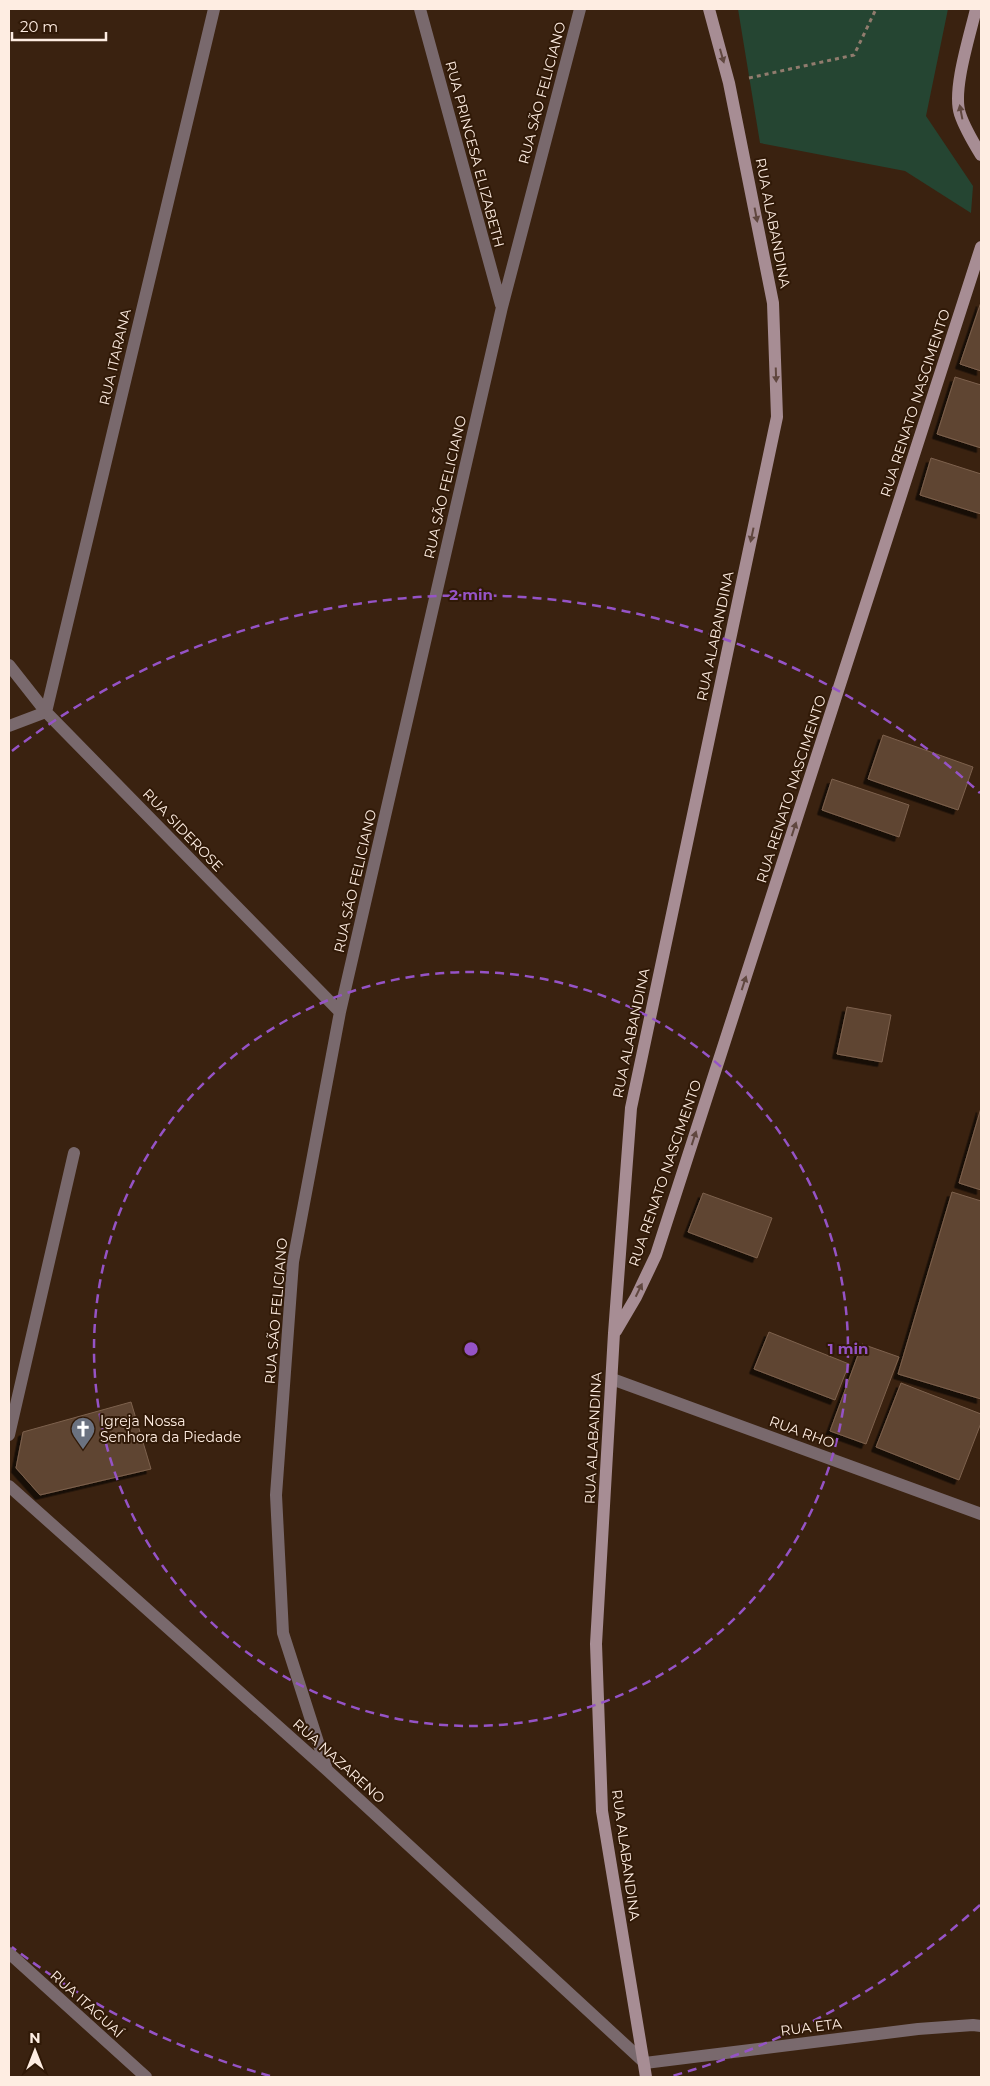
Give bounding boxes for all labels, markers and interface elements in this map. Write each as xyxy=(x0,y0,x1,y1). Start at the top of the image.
scale bar xyxy=(12,10,106,42)
text: 20 m xyxy=(20,17,58,36)
street label: RUA SÃO FELICIANO xyxy=(514,20,570,166)
one-way arrow xyxy=(718,48,726,63)
street label: RUA PRINCESA ELIZABETH xyxy=(441,59,509,249)
one-way arrow xyxy=(956,103,964,119)
street label: RUA ALABANDINA xyxy=(752,156,795,291)
one-way arrow xyxy=(752,207,760,223)
street label: RUA ITARANA xyxy=(95,306,135,407)
street label: RUA RENATO NASCIMENTO xyxy=(876,307,954,499)
one-way arrow xyxy=(772,368,780,384)
street label: RUA SÃO FELICIANO xyxy=(420,413,470,560)
one-way arrow xyxy=(748,528,756,543)
street label: RUA ALABANDINA xyxy=(692,569,738,703)
text: 2 min xyxy=(449,585,493,604)
street label: RUA RENATO NASCIMENTO xyxy=(752,693,830,885)
street label: RUA SIDEROSE xyxy=(139,785,227,875)
street label: RUA SÃO FELICIANO xyxy=(330,807,380,954)
one-way arrow xyxy=(790,821,798,836)
street label: RUA ALABANDINA xyxy=(608,966,654,1100)
one-way arrow xyxy=(740,976,748,991)
street label: RUA RENATO NASCIMENTO xyxy=(625,1077,706,1269)
one-way arrow xyxy=(690,1130,698,1145)
street label: RUA SÃO FELICIANO xyxy=(261,1237,291,1385)
one-way arrow xyxy=(635,1283,643,1298)
text: 1 min xyxy=(828,1339,868,1358)
centre of rings xyxy=(462,1340,480,1358)
street label: RUA ALABANDINA xyxy=(581,1371,605,1504)
place label: Igreja Nossa Senhora da Piedade xyxy=(100,1412,241,1446)
street label: RUA RHO xyxy=(767,1412,837,1452)
church icon: Igreja Nossa Senhora da Piedade xyxy=(70,1416,96,1450)
street label: RUA NAZARENO xyxy=(289,1715,389,1807)
street label: RUA ALABANDINA xyxy=(608,1788,644,1923)
street label: RUA ITAGUAÍ xyxy=(47,1966,128,2042)
street label: RUA ETA xyxy=(779,2014,844,2040)
north arrow xyxy=(10,2026,60,2076)
text: N xyxy=(29,2029,41,2047)

